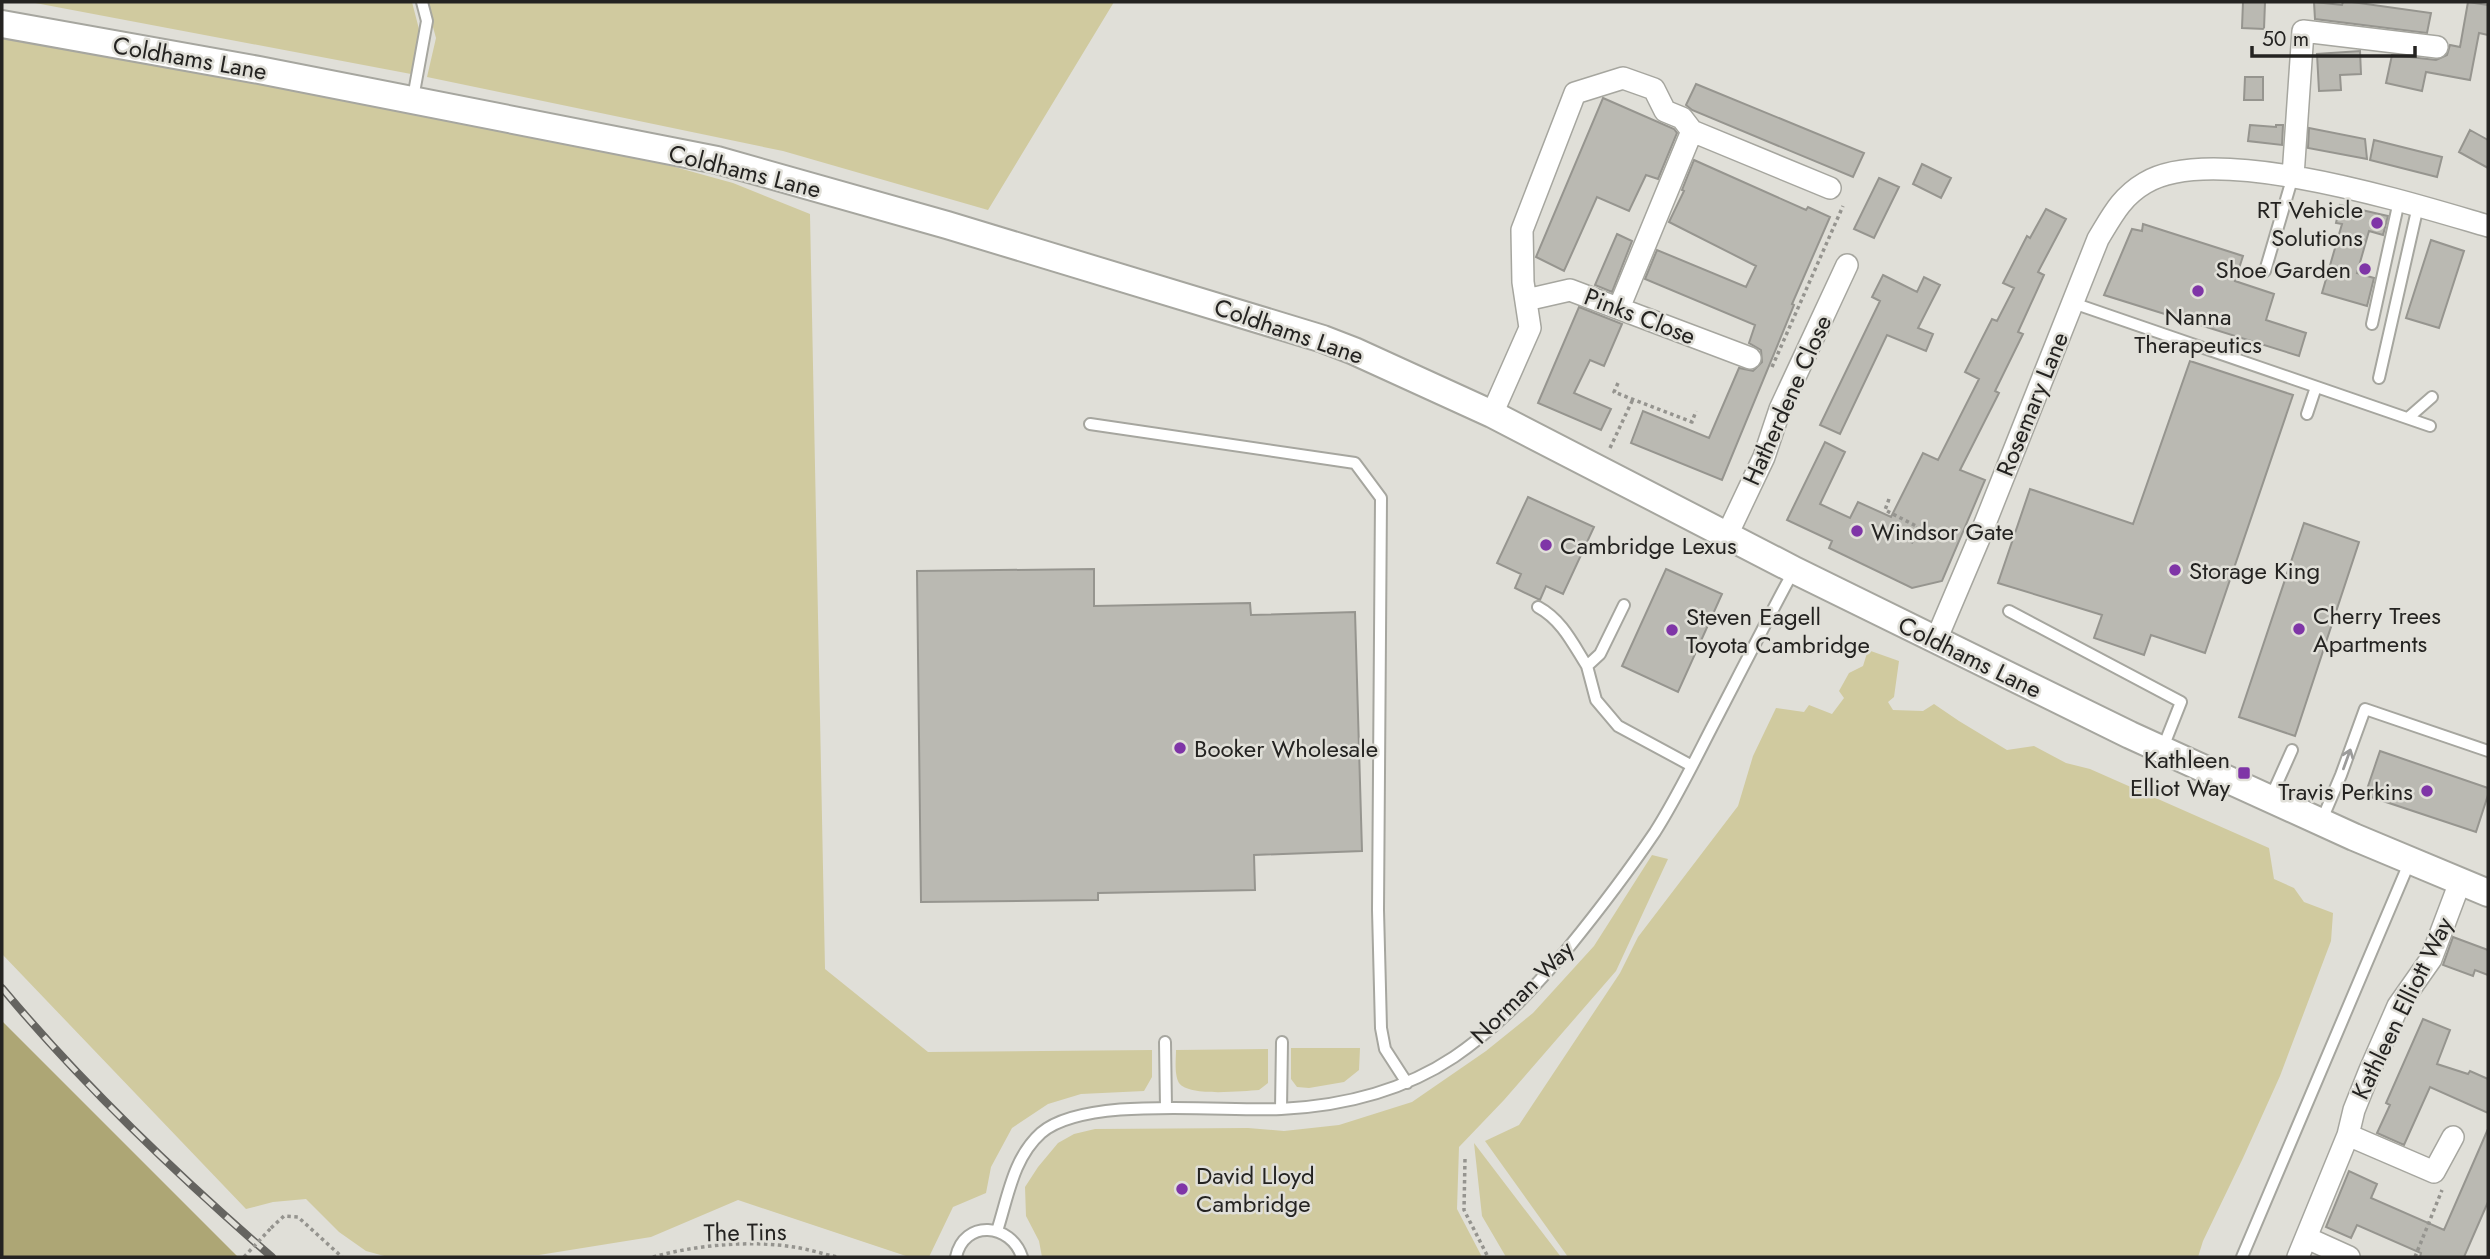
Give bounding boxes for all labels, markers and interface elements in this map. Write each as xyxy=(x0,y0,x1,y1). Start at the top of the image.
scale bar xyxy=(2252,14,2415,58)
text: 50 m xyxy=(2262,24,2309,54)
street label: Coldhams Lane xyxy=(110,27,270,89)
street label: Coldhams Lane xyxy=(665,135,825,207)
place label: RT Vehicle Solutions xyxy=(2257,192,2363,255)
marker: RT Vehicle Solutions xyxy=(2369,215,2385,231)
place label: Shoe Garden xyxy=(2216,252,2351,287)
marker: Shoe Garden xyxy=(2357,261,2373,277)
street label: Pinks Close xyxy=(1579,279,1701,353)
marker: Nanna Therapeutics xyxy=(2190,283,2206,299)
street label: Coldhams Lane xyxy=(1210,289,1368,373)
place label: Nanna Therapeutics xyxy=(2134,299,2262,362)
street label: Hatherdene Close xyxy=(1734,309,1840,491)
street label: Rosemary Lane xyxy=(1987,327,2077,481)
place label: Windsor Gate xyxy=(1871,514,2014,549)
marker: Windsor Gate xyxy=(1849,523,1865,539)
place label: Cambridge Lexus xyxy=(1560,528,1737,563)
marker: Cambridge Lexus xyxy=(1538,537,1554,553)
place label: Storage King xyxy=(2189,553,2320,588)
marker: Storage King xyxy=(2167,562,2183,578)
place label: Cherry Trees Apartments xyxy=(2313,598,2441,661)
place label: Steven Eagell Toyota Cambridge xyxy=(1686,599,1870,662)
street label: Coldhams Lane xyxy=(1892,607,2048,707)
marker: Cherry Trees Apartments xyxy=(2291,621,2307,637)
marker: Steven Eagell Toyota Cambridge xyxy=(1664,622,1680,638)
place label: Booker Wholesale xyxy=(1194,731,1378,766)
marker: Booker Wholesale xyxy=(1172,740,1188,756)
place label: Kathleen Elliot Way xyxy=(2130,742,2230,805)
one-way arrow xyxy=(2342,749,2354,771)
marker: Kathleen Elliot Way xyxy=(2236,765,2252,781)
place label: Travis Perkins xyxy=(2278,774,2413,809)
marker: Travis Perkins xyxy=(2419,783,2435,799)
street label: Kathleen Elliott Way xyxy=(2343,910,2462,1105)
street label: Norman Way xyxy=(1462,932,1582,1052)
place label: David Lloyd Cambridge xyxy=(1196,1158,1315,1221)
marker: David Lloyd Cambridge xyxy=(1174,1181,1190,1197)
street label: The Tins xyxy=(703,1214,787,1250)

